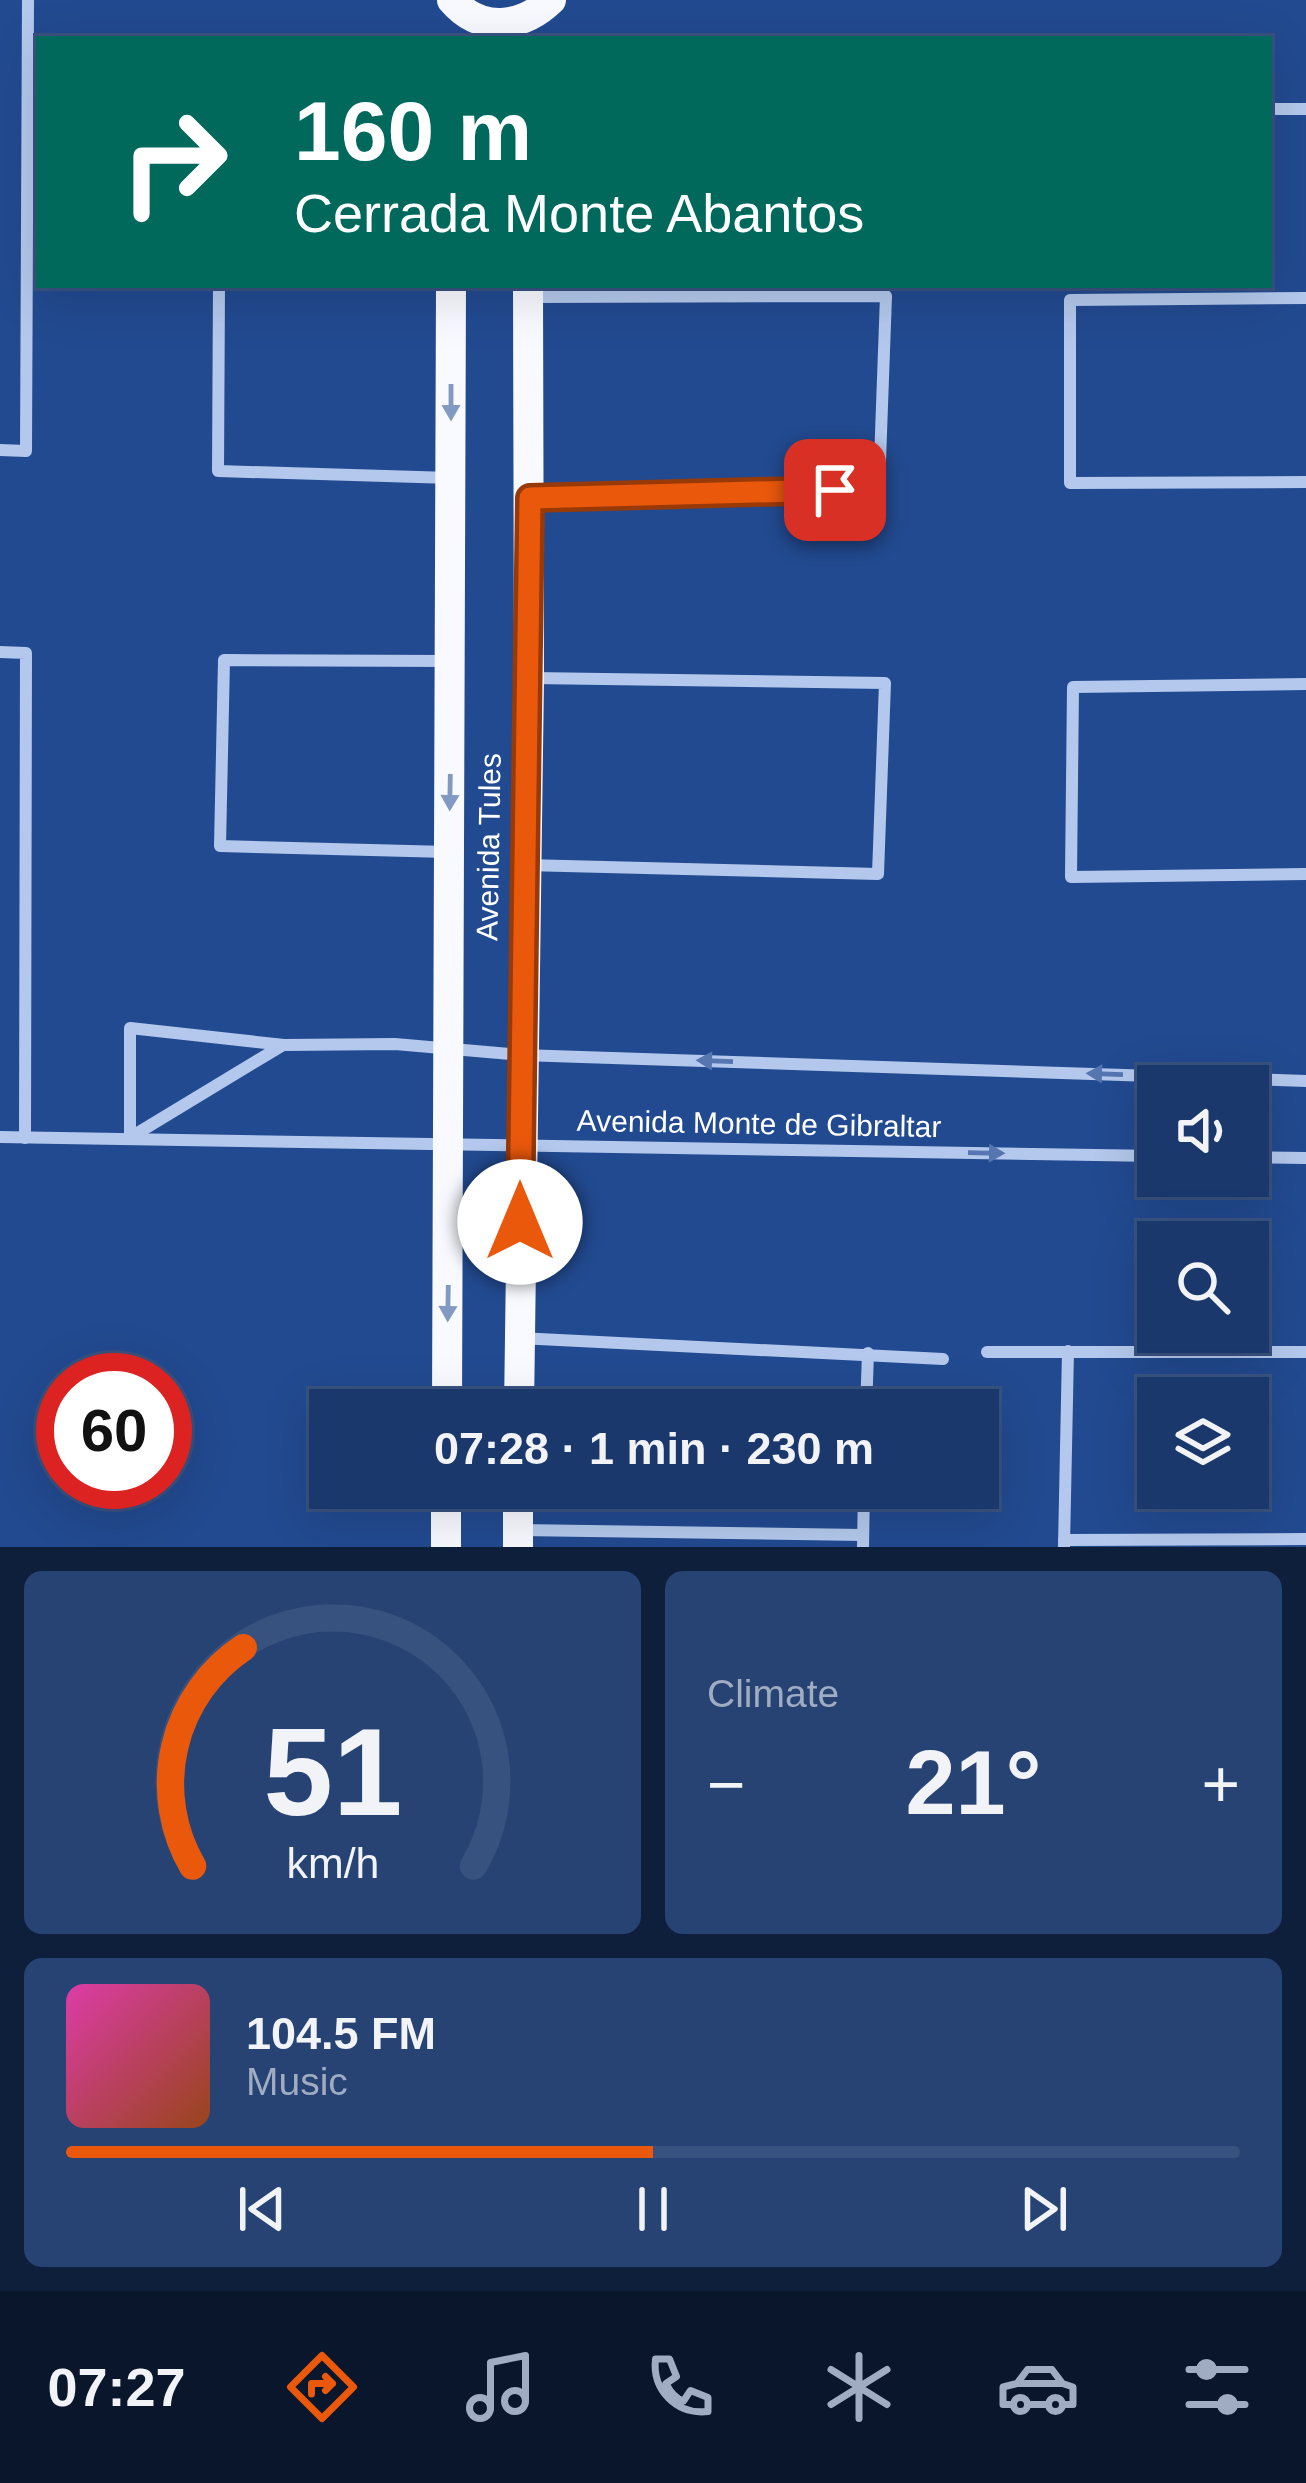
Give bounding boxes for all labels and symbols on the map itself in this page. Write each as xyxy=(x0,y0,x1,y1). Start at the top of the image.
one-way arrow xyxy=(441,384,461,422)
pin xyxy=(784,439,886,541)
street label: Avenida Tules xyxy=(470,753,507,941)
one-way arrow xyxy=(440,774,460,812)
one-way arrow xyxy=(695,1051,733,1070)
one-way arrow xyxy=(1085,1064,1123,1083)
street label: Avenida Monte de Gibraltar xyxy=(576,1104,942,1143)
one-way arrow xyxy=(968,1143,1006,1162)
position arrow xyxy=(457,1159,583,1285)
one-way arrow xyxy=(438,1285,458,1323)
speed limit sign: 60 xyxy=(36,1353,192,1509)

